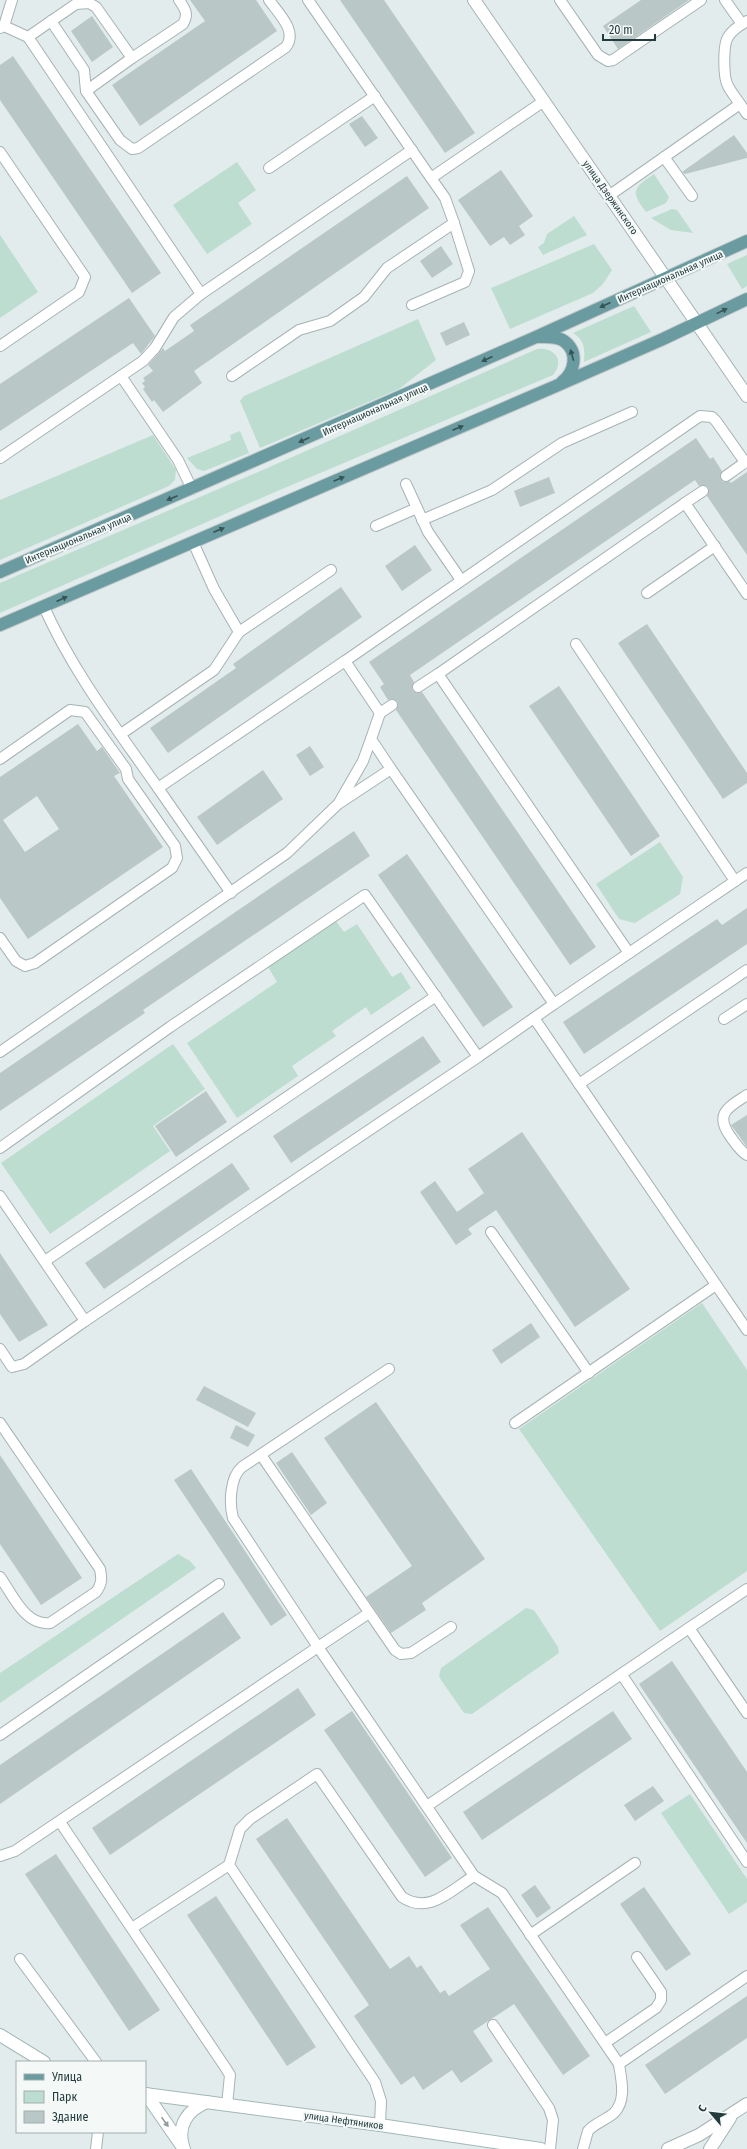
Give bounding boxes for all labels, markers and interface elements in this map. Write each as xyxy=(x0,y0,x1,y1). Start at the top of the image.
scale bar xyxy=(603,16,655,42)
text: 20 m xyxy=(609,23,633,37)
street label: улица Дзержинского xyxy=(580,158,640,237)
street label: Интернациональная улица xyxy=(616,248,725,306)
one-way arrow xyxy=(600,302,611,308)
one-way arrow xyxy=(717,307,728,314)
one-way arrow xyxy=(569,348,575,360)
one-way arrow xyxy=(481,356,493,362)
street label: Интернациональная улица xyxy=(321,381,430,439)
one-way arrow xyxy=(453,425,464,431)
one-way arrow xyxy=(298,437,310,443)
one-way arrow xyxy=(333,476,344,482)
one-way arrow xyxy=(166,495,178,501)
street label: Интернациональная улица xyxy=(23,511,133,567)
one-way arrow xyxy=(214,527,226,533)
one-way arrow xyxy=(56,596,67,602)
legend xyxy=(16,2061,146,2133)
text: Улица xyxy=(51,2070,82,2084)
text: Парк xyxy=(52,2090,78,2104)
north arrow xyxy=(691,2093,731,2133)
text: С xyxy=(696,2103,710,2114)
street label: улица Нефтяников xyxy=(303,2109,384,2132)
text: Здание xyxy=(52,2110,88,2124)
one-way arrow xyxy=(161,2116,169,2127)

